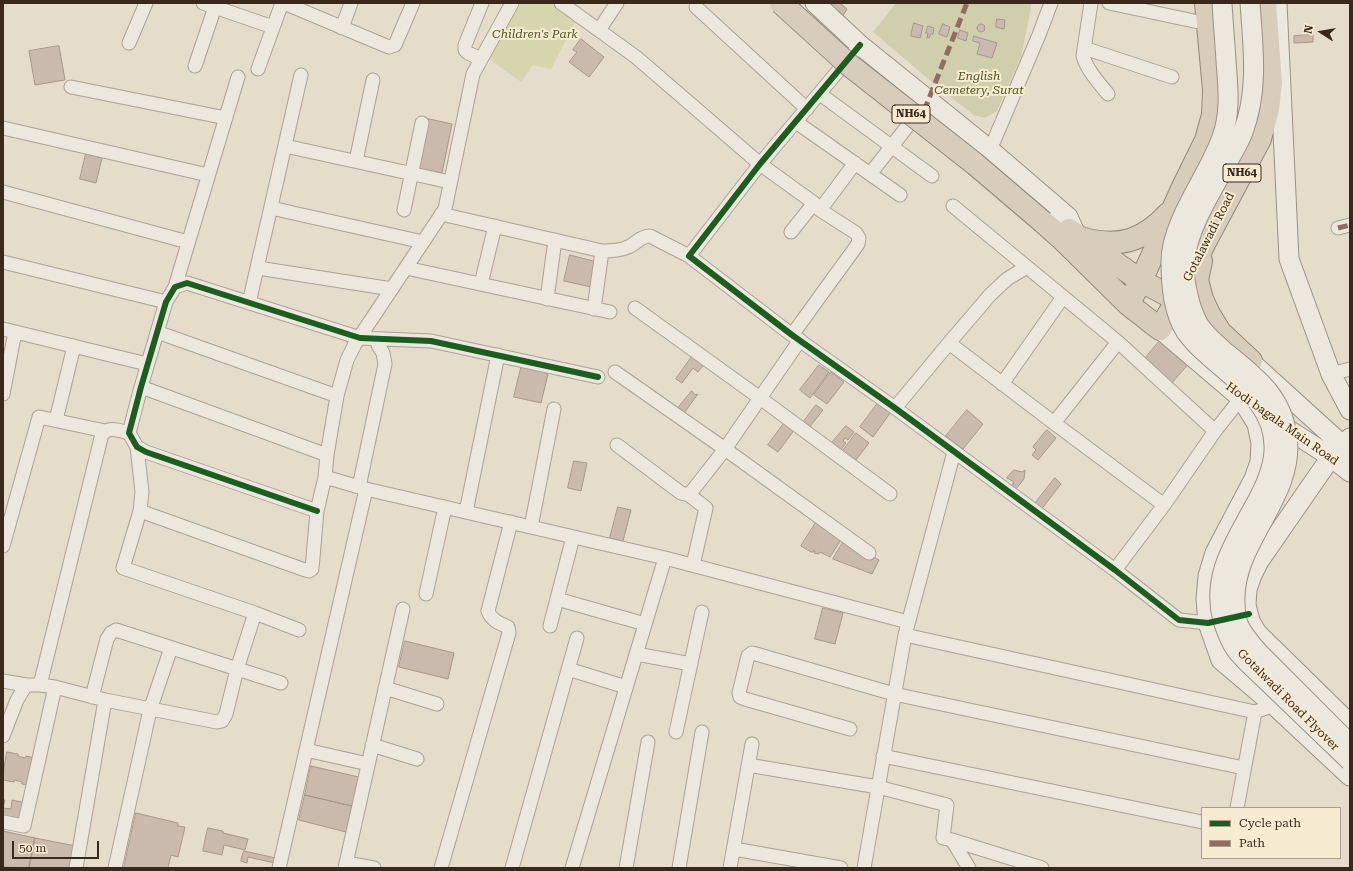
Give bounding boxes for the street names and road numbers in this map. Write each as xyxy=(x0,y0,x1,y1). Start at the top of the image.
road number: NH64 xyxy=(892,105,930,123)
road number: NH64 xyxy=(1223,164,1261,182)
street label: Gotalawadi Road xyxy=(1180,190,1238,284)
street label: Hodi bagala Main Road xyxy=(1223,380,1341,468)
street label: Gotalwadi Road Flyover xyxy=(1234,646,1342,754)

